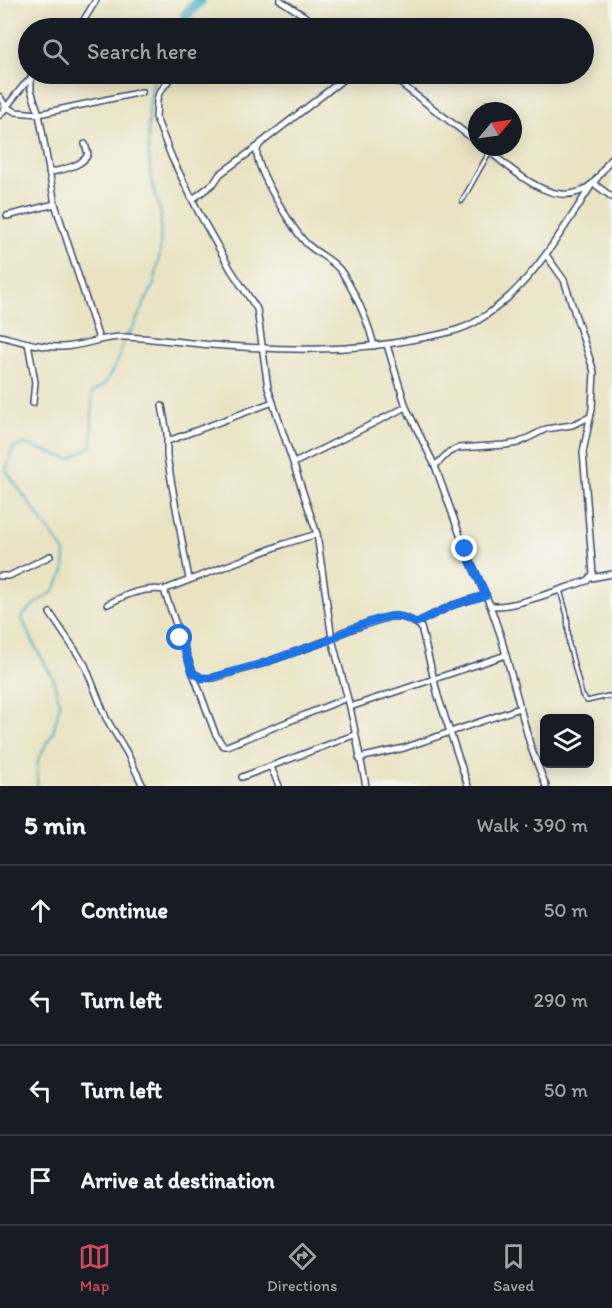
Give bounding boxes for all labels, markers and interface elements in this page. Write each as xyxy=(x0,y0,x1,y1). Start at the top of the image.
search box xyxy=(18,18,594,84)
icon: search xyxy=(39,35,72,68)
text: Search here xyxy=(87,38,197,65)
north arrow xyxy=(468,102,522,156)
route end xyxy=(451,535,477,561)
route start xyxy=(166,624,192,650)
map controls xyxy=(540,714,594,768)
button: layers xyxy=(540,714,594,768)
text: 5 min xyxy=(24,809,86,841)
text: Walk · 390 m xyxy=(477,813,588,837)
icon: ahead xyxy=(24,894,57,927)
text: Continue xyxy=(81,897,168,924)
text: 50 m xyxy=(544,898,588,922)
icon: left xyxy=(24,984,57,1017)
text: Turn left xyxy=(81,987,162,1014)
text: 290 m xyxy=(533,988,588,1012)
icon: left xyxy=(24,1074,57,1107)
text: Turn left xyxy=(81,1077,162,1104)
text: 50 m xyxy=(544,1078,588,1102)
icon: arrive xyxy=(24,1164,57,1197)
text: Arrive at destination xyxy=(81,1167,275,1194)
tab: Map xyxy=(78,1240,111,1295)
tab: Directions xyxy=(267,1240,337,1295)
tab: Saved xyxy=(493,1240,534,1295)

